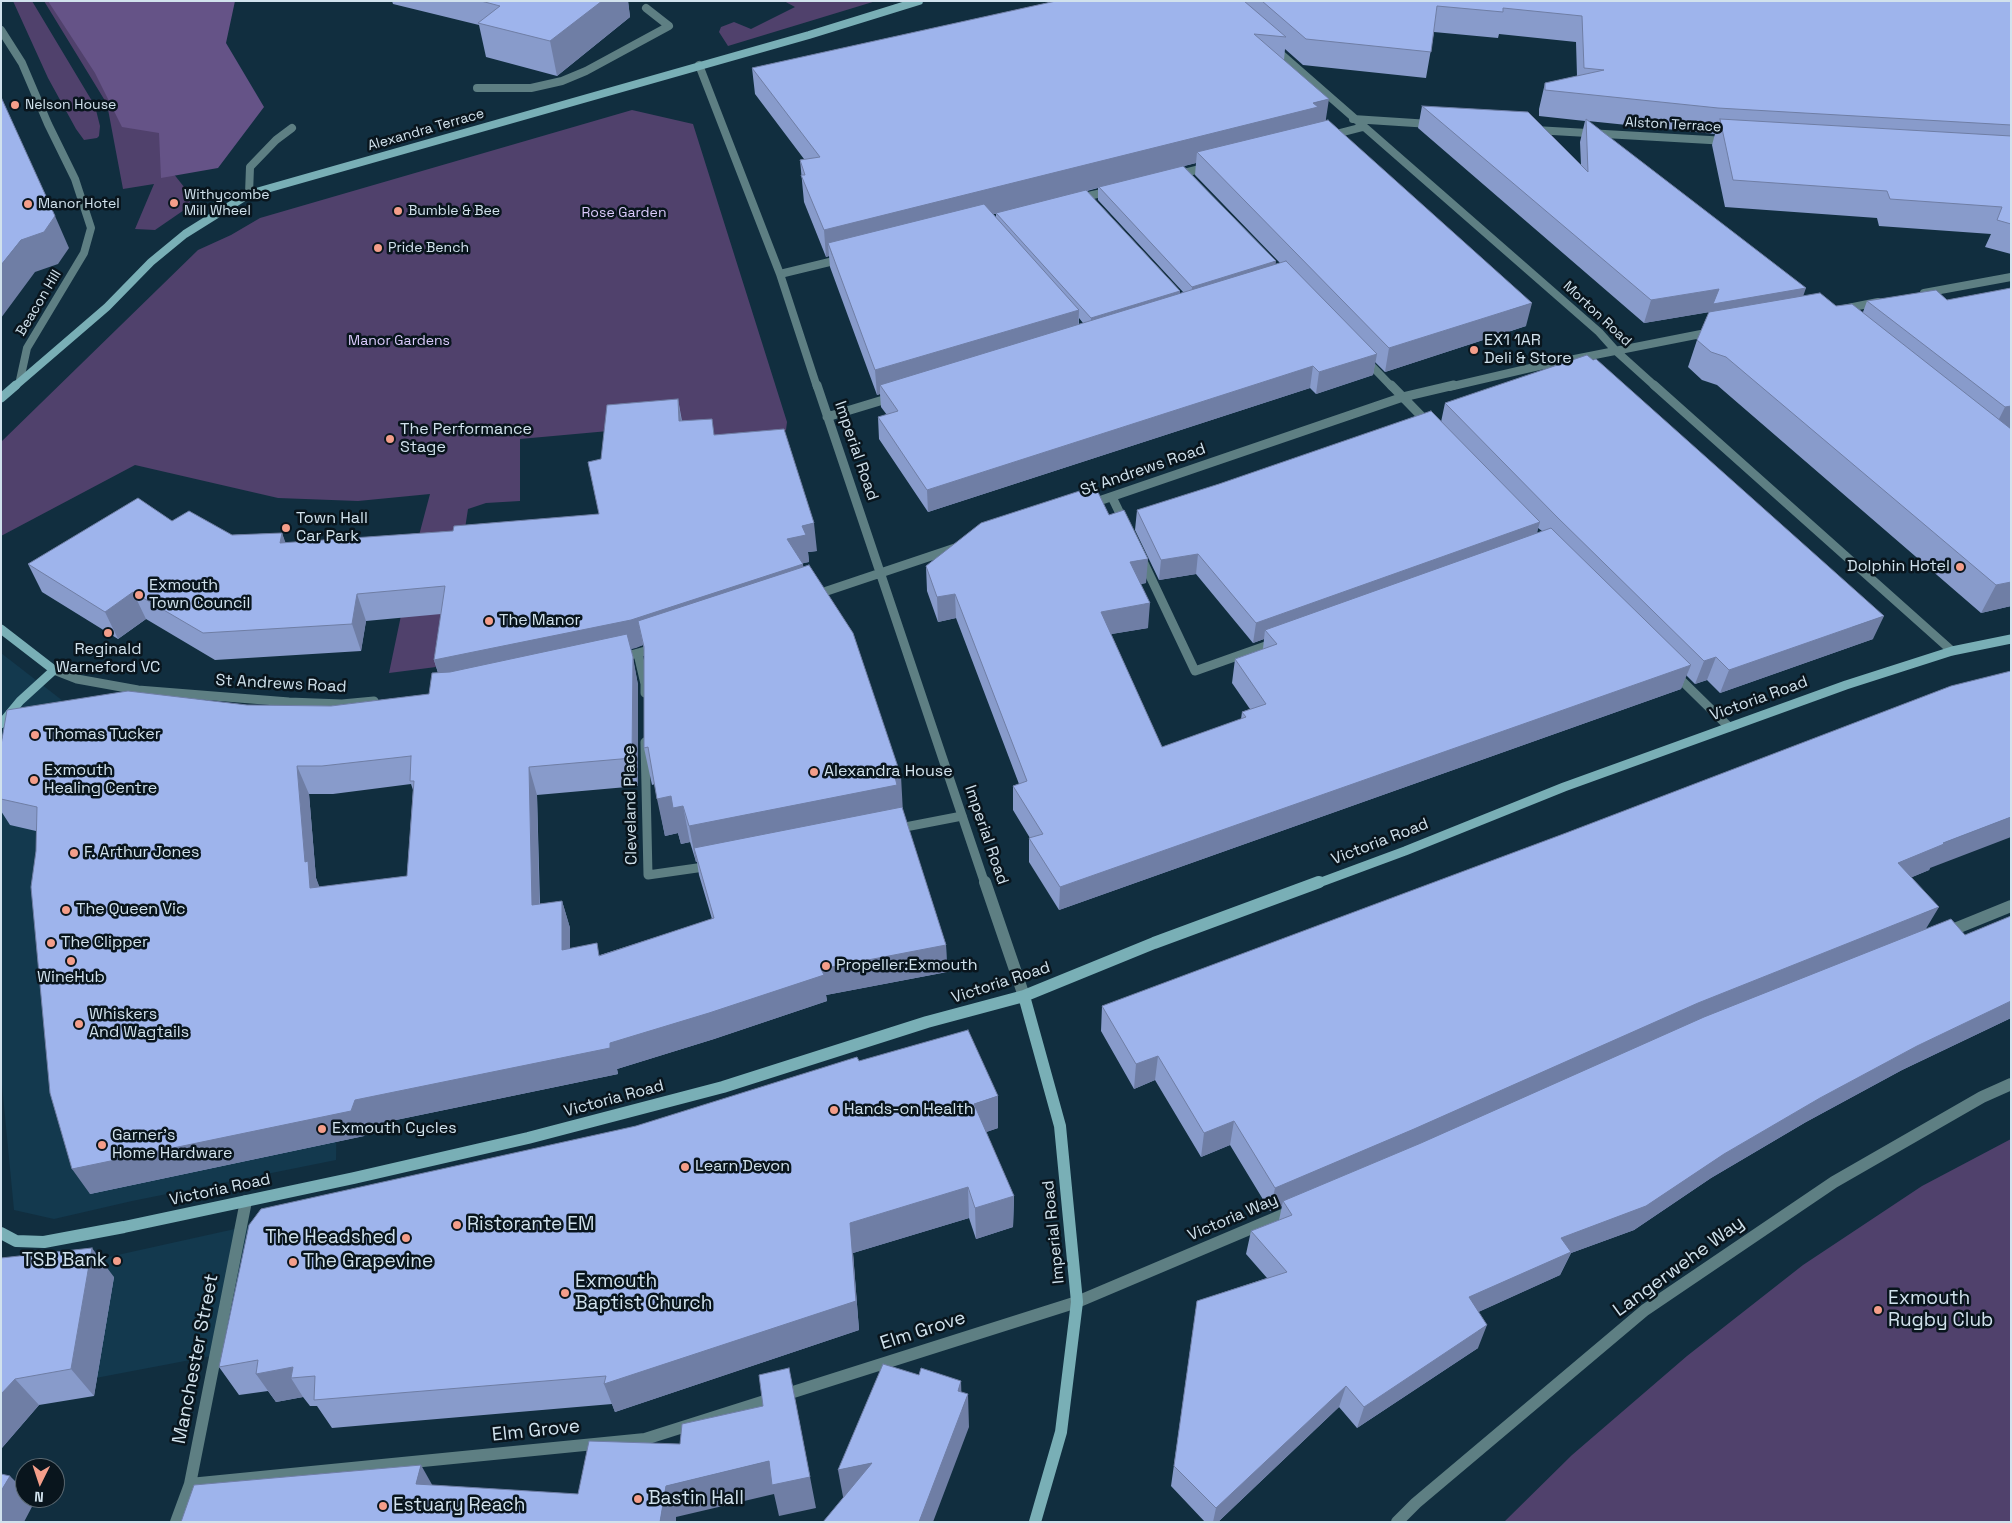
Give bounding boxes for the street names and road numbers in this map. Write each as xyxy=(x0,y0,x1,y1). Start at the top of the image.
street label: Alexandra Terrace xyxy=(366,105,486,155)
street label: Alston Terrace xyxy=(1624,114,1722,136)
street label: Beacon Hill xyxy=(13,267,65,339)
street label: Morton Road xyxy=(1559,278,1635,350)
street label: Imperial Road xyxy=(830,399,882,503)
street label: St Andrews Road xyxy=(1078,440,1208,500)
street label: St Andrews Road xyxy=(215,671,347,697)
street label: Victoria Road xyxy=(1708,672,1810,726)
street label: Cleveland Place xyxy=(620,745,642,865)
street label: Imperial Road xyxy=(960,783,1012,887)
street label: Victoria Road xyxy=(1329,815,1431,869)
street label: Victoria Road xyxy=(949,958,1053,1008)
street label: Victoria Road xyxy=(562,1076,666,1122)
street label: Victoria Road xyxy=(168,1170,272,1210)
street label: Imperial Road xyxy=(1039,1179,1069,1285)
street label: Victoria Way xyxy=(1185,1190,1281,1246)
street label: Langerwehe Way xyxy=(1609,1212,1749,1322)
street label: Manchester Street xyxy=(168,1272,224,1446)
street label: Elm Grove xyxy=(877,1307,969,1355)
street label: Elm Grove xyxy=(491,1415,581,1447)

